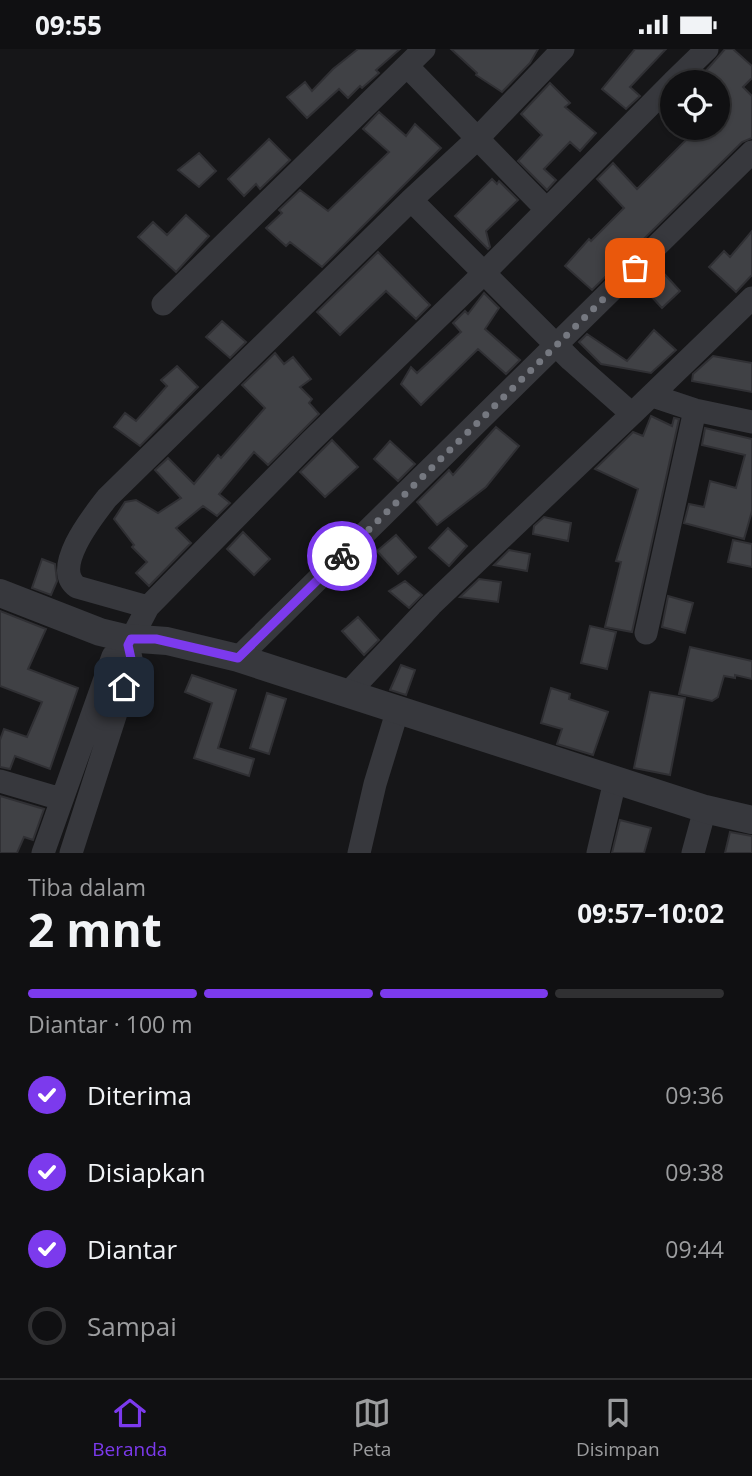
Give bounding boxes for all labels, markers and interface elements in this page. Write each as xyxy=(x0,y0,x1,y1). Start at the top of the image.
text: 09:55 xyxy=(35,7,102,43)
map controls xyxy=(660,70,730,140)
button: locate xyxy=(660,70,730,140)
pin xyxy=(605,238,665,298)
icon: bag xyxy=(616,249,654,287)
courier xyxy=(307,521,377,591)
icon: bike xyxy=(323,537,361,575)
pin xyxy=(94,657,154,717)
icon: home xyxy=(105,668,143,706)
text: Tiba dalam xyxy=(28,871,146,903)
text: 09:57–10:02 xyxy=(577,895,724,931)
text: 2 mnt xyxy=(28,898,162,960)
text: Diantar · 100 m xyxy=(28,1008,192,1040)
icon: check xyxy=(28,1076,66,1114)
text: Diterima xyxy=(87,1077,192,1113)
text: 09:36 xyxy=(665,1079,724,1111)
icon: check xyxy=(28,1153,66,1191)
text: Disiapkan xyxy=(87,1154,206,1190)
text: 09:38 xyxy=(665,1156,724,1188)
icon: check xyxy=(28,1230,66,1268)
text: Diantar xyxy=(87,1231,177,1267)
text: 09:44 xyxy=(665,1233,724,1265)
text: Sampai xyxy=(87,1308,177,1344)
tab: Beranda xyxy=(92,1394,167,1462)
tab: Peta xyxy=(352,1394,391,1462)
tab: Disimpan xyxy=(576,1394,660,1462)

